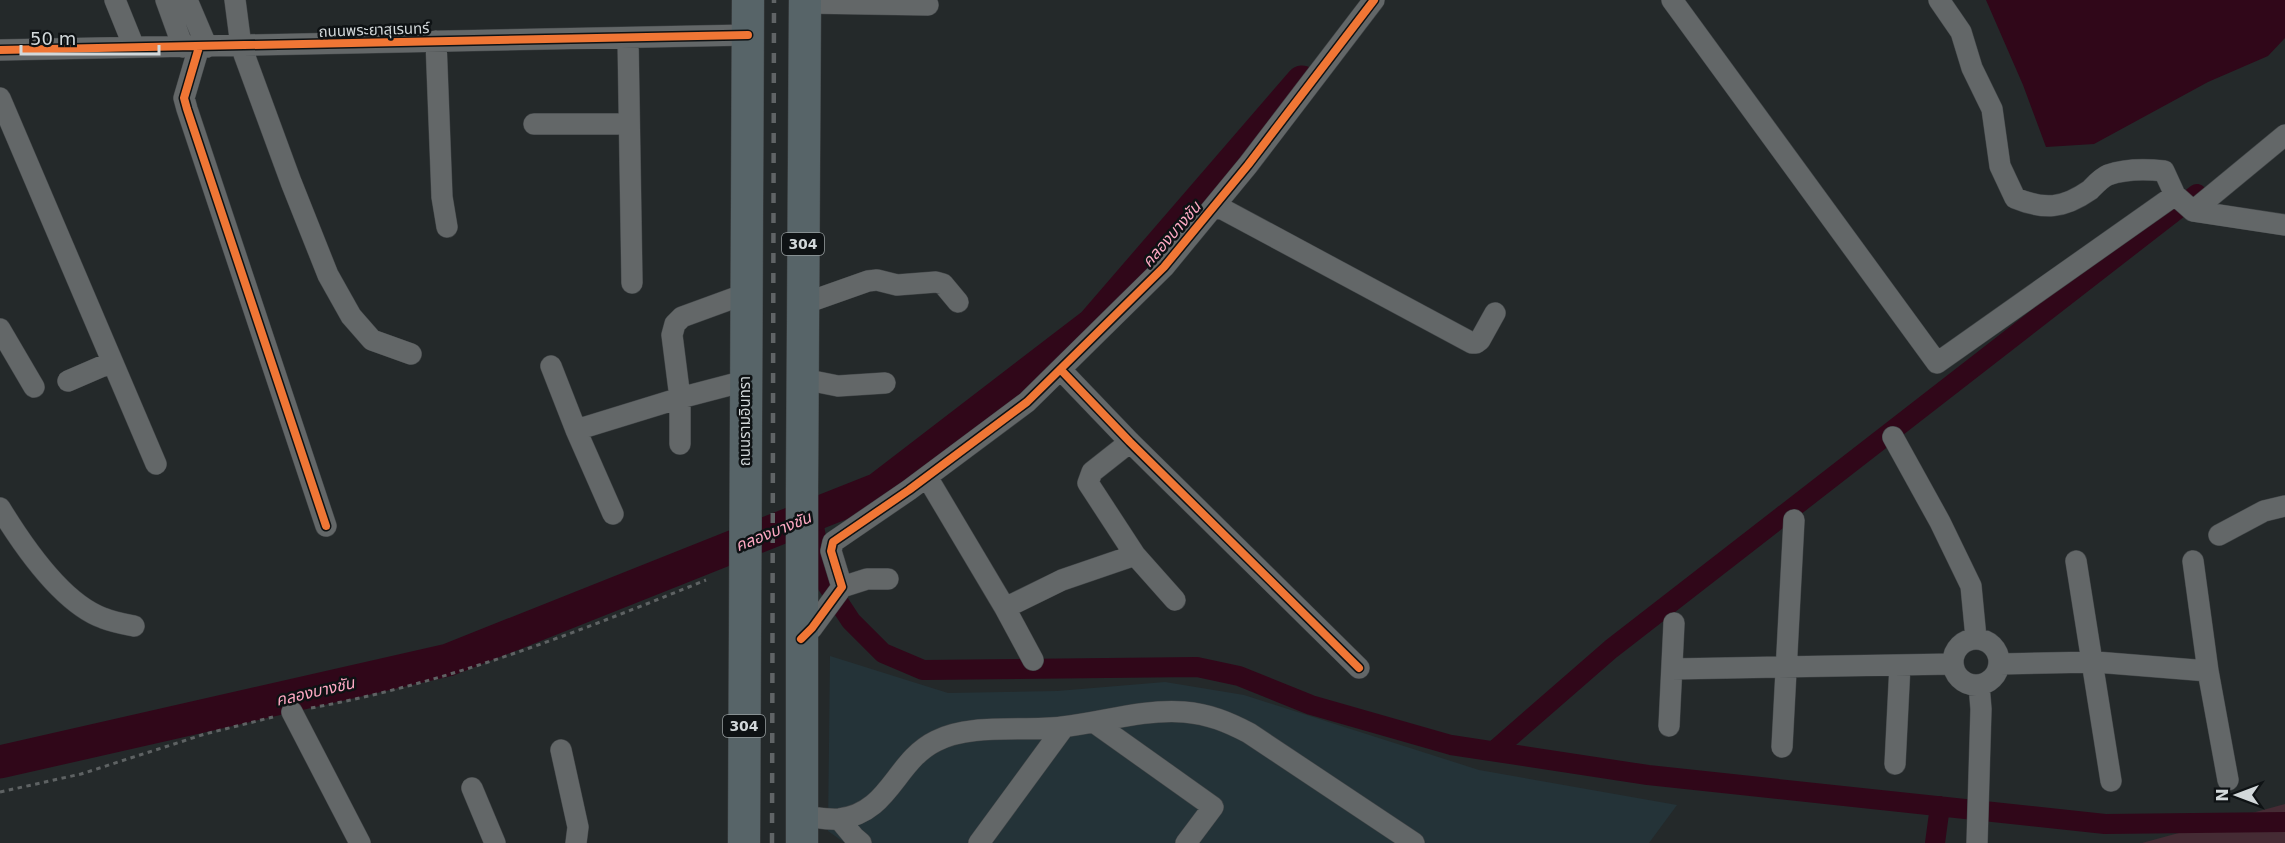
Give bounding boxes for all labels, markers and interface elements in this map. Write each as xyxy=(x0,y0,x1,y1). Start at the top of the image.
scale bar xyxy=(21,18,159,56)
street label: ถนนพระยาสุเรนทร์ xyxy=(318,19,431,41)
text: 50 m xyxy=(30,28,76,49)
water label: คลองบางชัน xyxy=(1138,197,1206,271)
road number: 304 xyxy=(782,233,824,255)
street label: ถนนรามอินทรา xyxy=(736,376,754,466)
water label: คลองบางชัน xyxy=(732,507,815,555)
water label: คลองบางชัน xyxy=(274,673,357,710)
road number: 304 xyxy=(723,715,765,737)
north arrow xyxy=(2207,765,2267,825)
text: N xyxy=(2213,788,2232,802)

